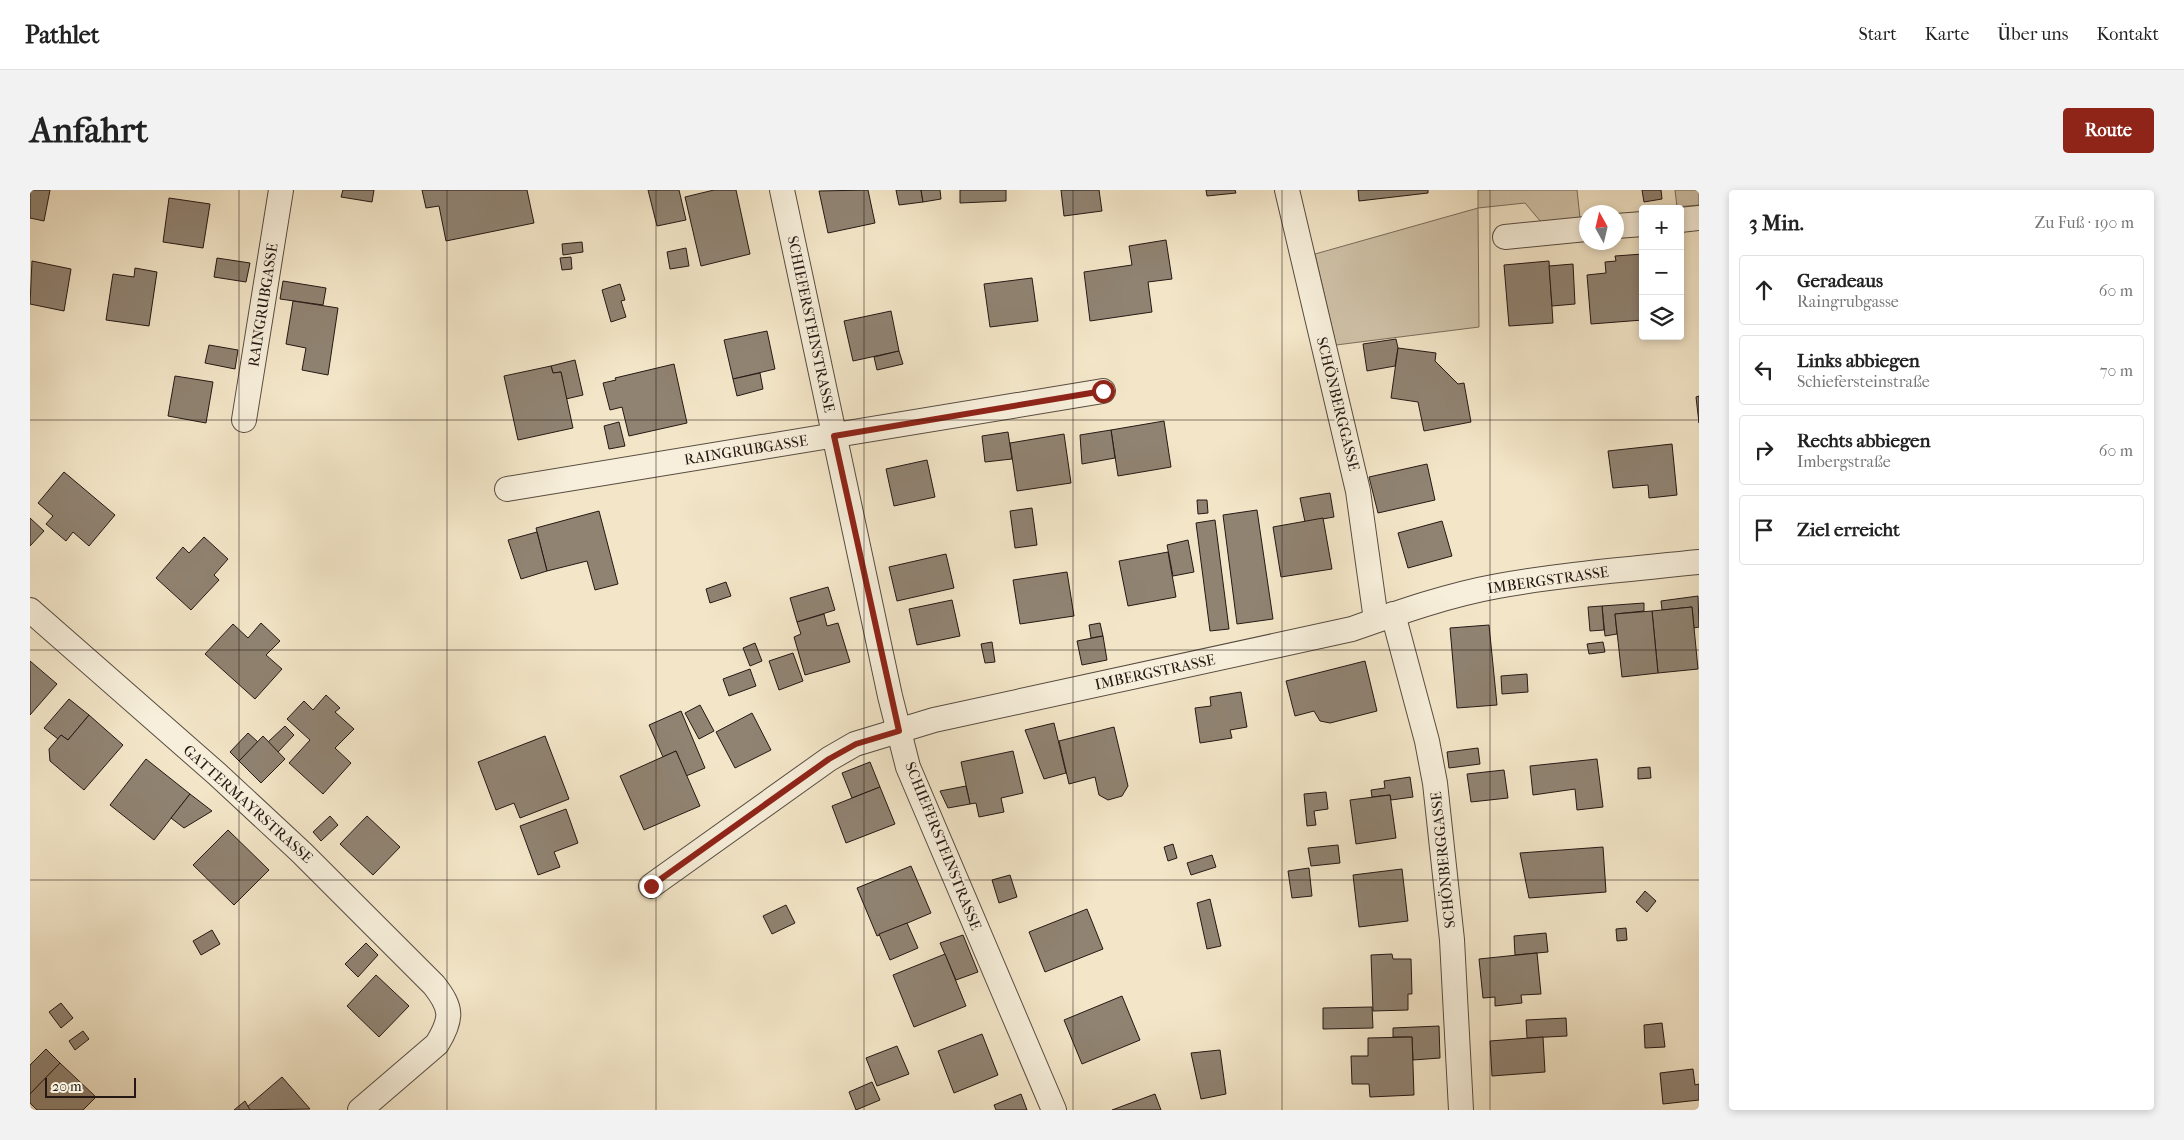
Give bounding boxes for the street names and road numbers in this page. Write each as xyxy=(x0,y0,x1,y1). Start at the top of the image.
street label: SCHIEFERSTEINSTRASSE xyxy=(783,234,839,414)
street label: RAINGRUBGASSE xyxy=(244,242,282,368)
street label: SCHÖNBERGGASSE xyxy=(1313,335,1363,473)
street label: RAINGRUBGASSE xyxy=(683,431,809,469)
street label: IMBERGSTRASSE xyxy=(1486,563,1610,597)
street label: IMBERGSTRASSE xyxy=(1093,650,1217,694)
street label: GATTERMAYRSTRASSE xyxy=(180,741,316,867)
street label: SCHIEFERSTEINSTRASSE xyxy=(901,759,985,933)
street label: SCHÖNBERGGASSE xyxy=(1427,791,1459,929)

